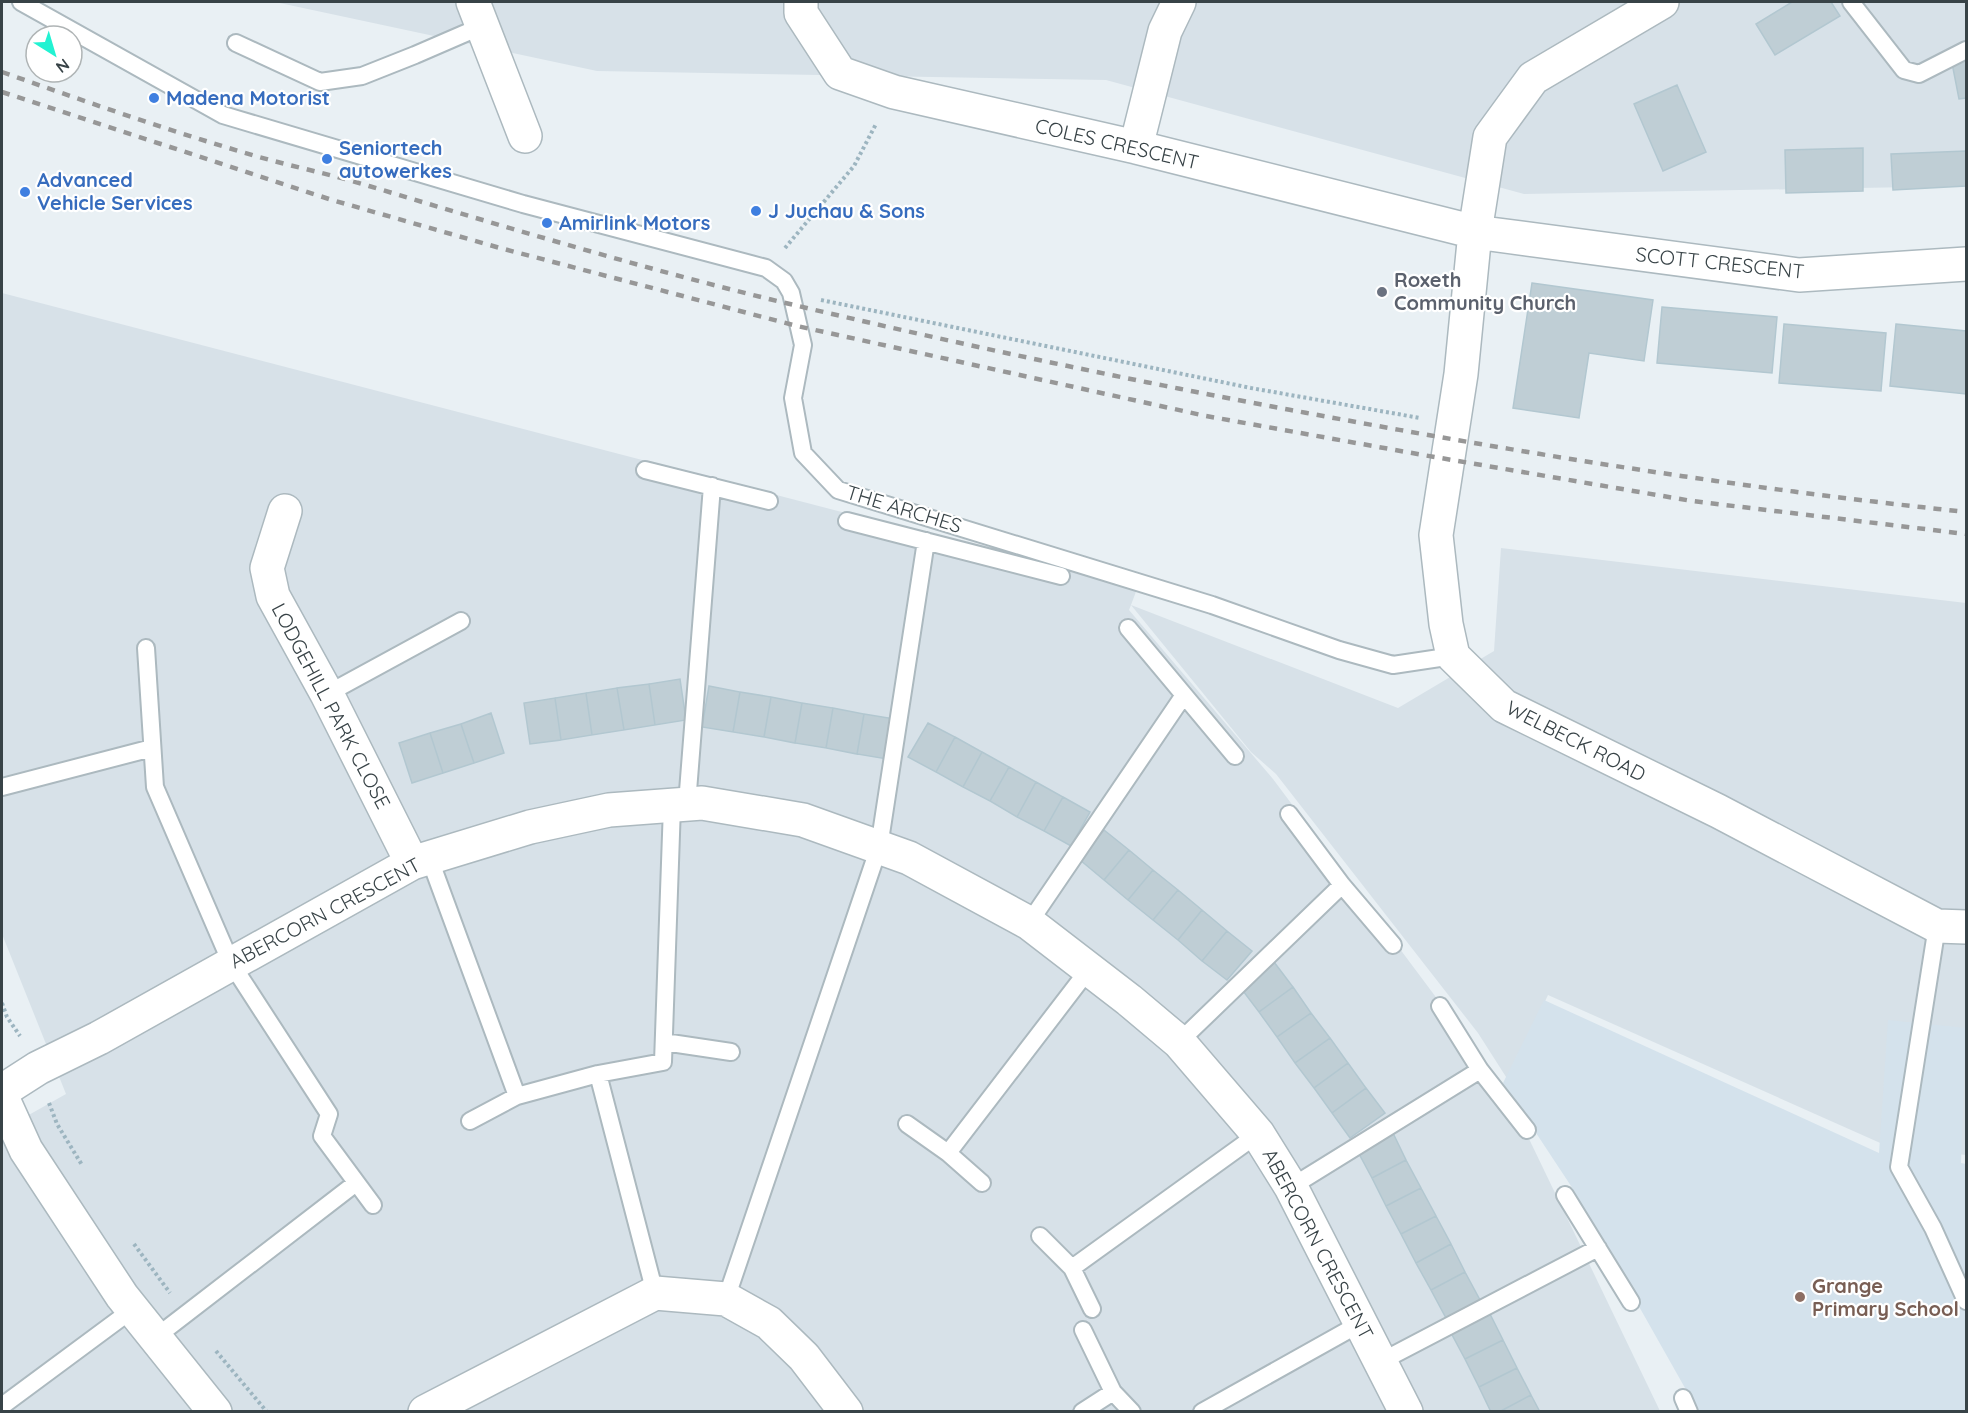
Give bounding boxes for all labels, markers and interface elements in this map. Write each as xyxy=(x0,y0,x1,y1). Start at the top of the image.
north arrow xyxy=(24,24,84,84)
text: N xyxy=(52,54,74,78)
place label: Madena Motorist xyxy=(166,85,330,110)
marker: Madena Motorist xyxy=(147,91,161,105)
street label: COLES CRESCENT xyxy=(1033,113,1201,174)
place label: Seniortech autowerkes xyxy=(339,135,452,183)
marker: Seniortech autowerkes xyxy=(320,152,334,166)
place label: Advanced Vehicle Services xyxy=(37,167,193,215)
marker: Advanced Vehicle Services xyxy=(18,185,32,199)
place label: J Juchau & Sons xyxy=(768,198,925,223)
marker: J Juchau & Sons xyxy=(749,204,763,218)
place label: Amirlink Motors xyxy=(559,210,710,235)
marker: Amirlink Motors xyxy=(540,216,554,230)
street label: SCOTT CRESCENT xyxy=(1634,241,1806,284)
place label: Roxeth Community Church xyxy=(1394,267,1576,315)
marker: Roxeth Community Church xyxy=(1375,285,1389,299)
street label: THE ARCHES xyxy=(843,479,965,538)
street label: LODGEHILL PARK CLOSE xyxy=(267,599,396,813)
street label: WELBECK ROAD xyxy=(1502,695,1650,787)
street label: ABERCORN CRESCENT xyxy=(225,852,424,973)
street label: ABERCORN CRESCENT xyxy=(1258,1144,1379,1343)
place label: Grange Primary School xyxy=(1812,1273,1959,1321)
marker: Grange Primary School xyxy=(1793,1290,1807,1304)

